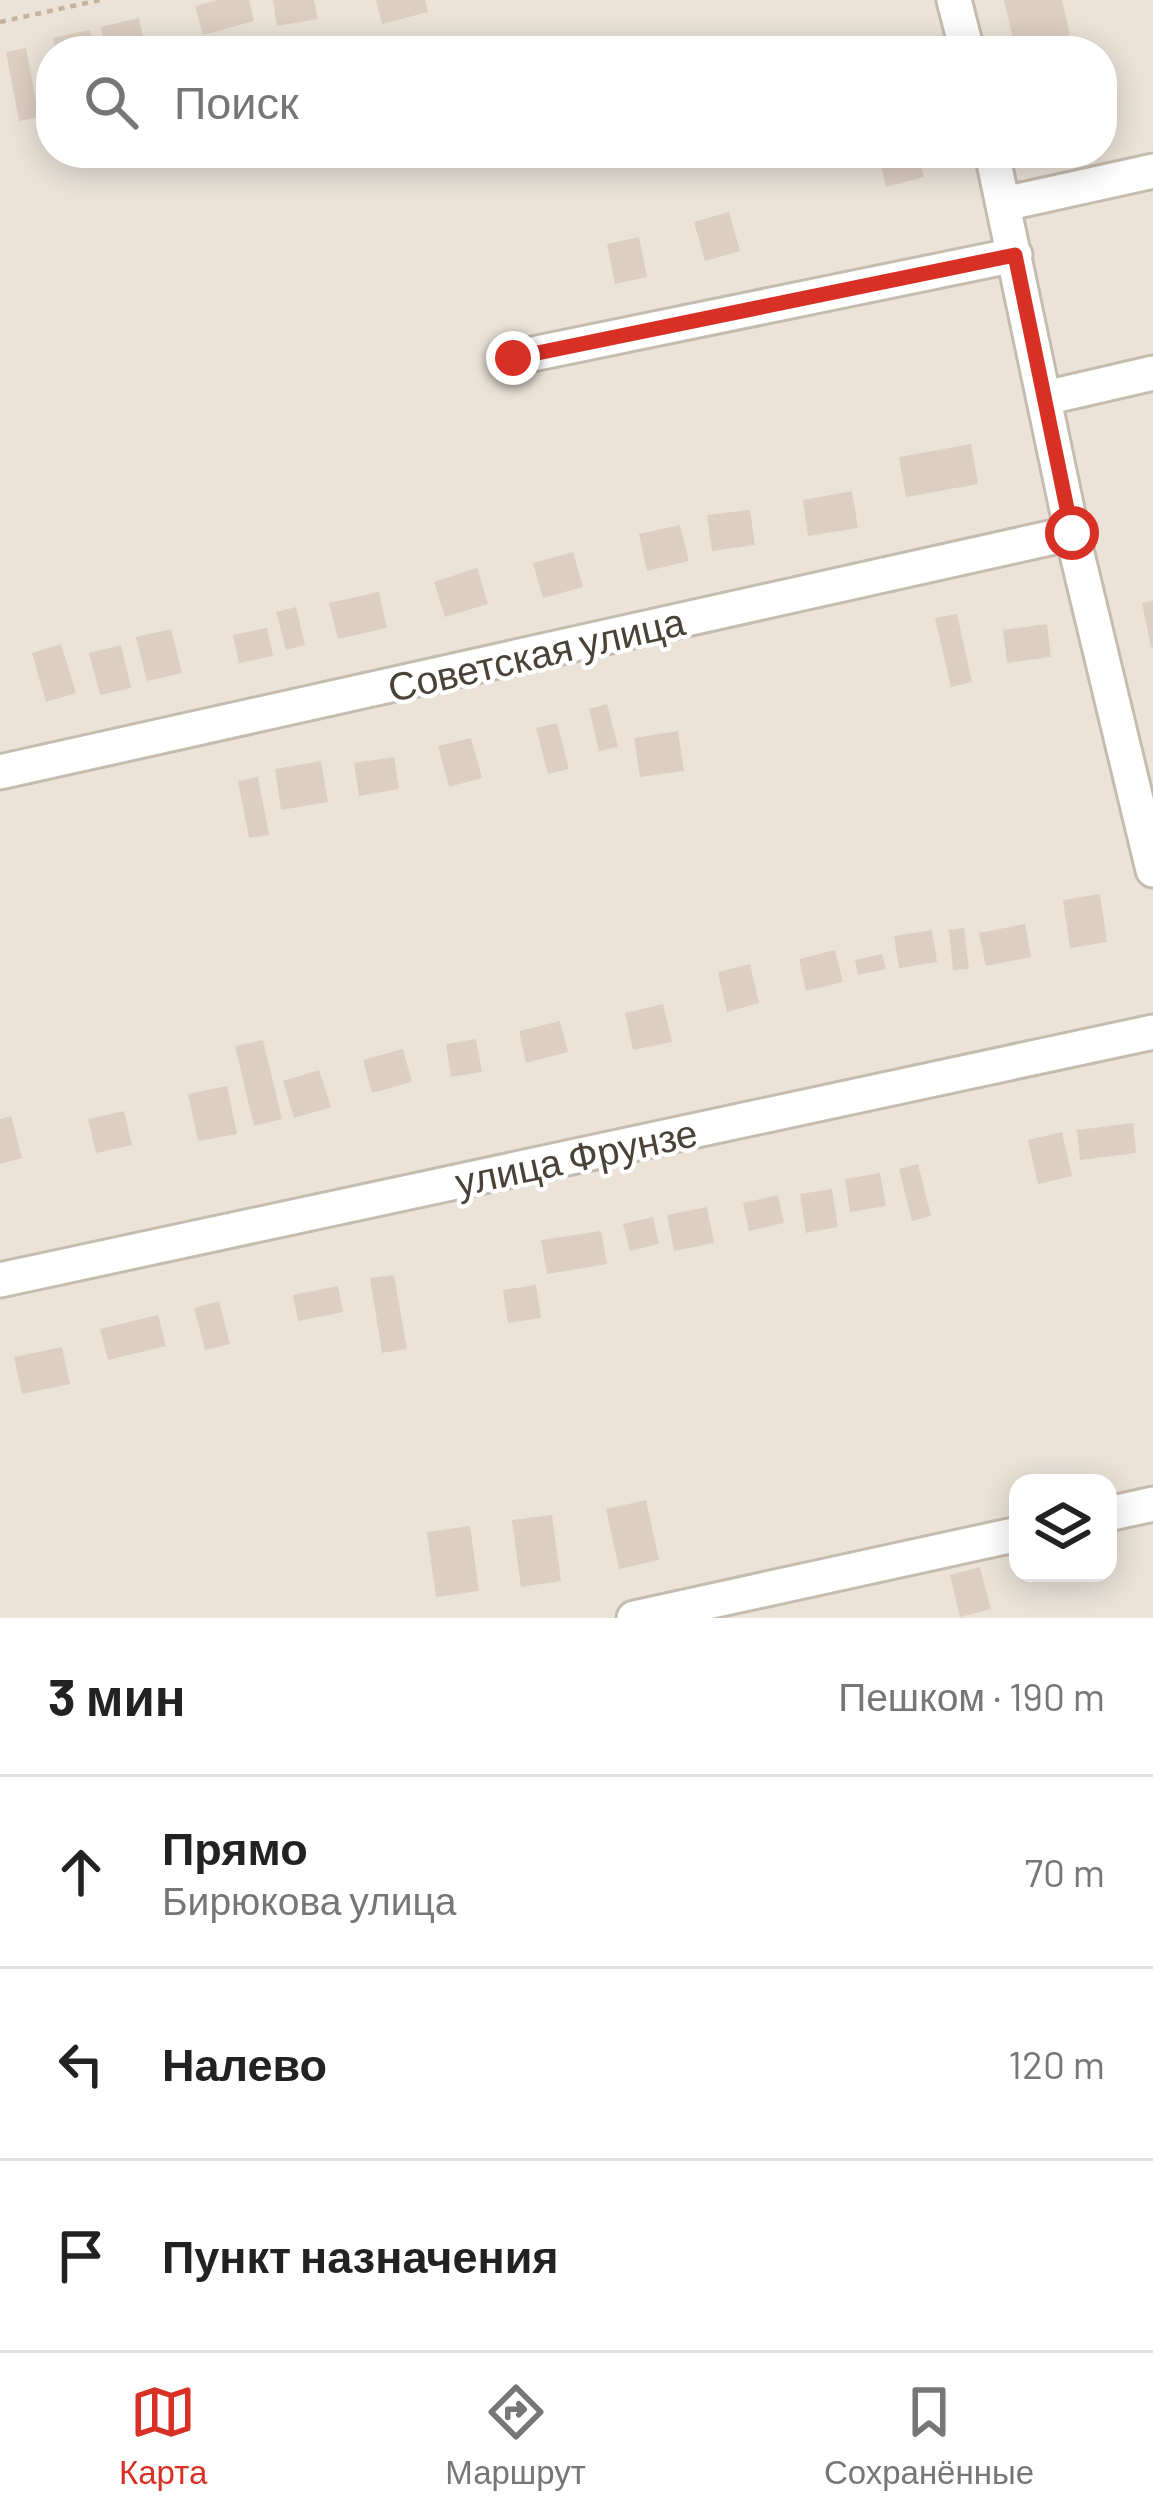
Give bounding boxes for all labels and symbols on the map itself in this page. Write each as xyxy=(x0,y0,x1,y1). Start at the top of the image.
route end xyxy=(486,331,540,385)
route start xyxy=(1045,506,1099,560)
street label: Советская улица xyxy=(383,596,689,710)
street label: улица Фрунзе xyxy=(451,1107,701,1205)

